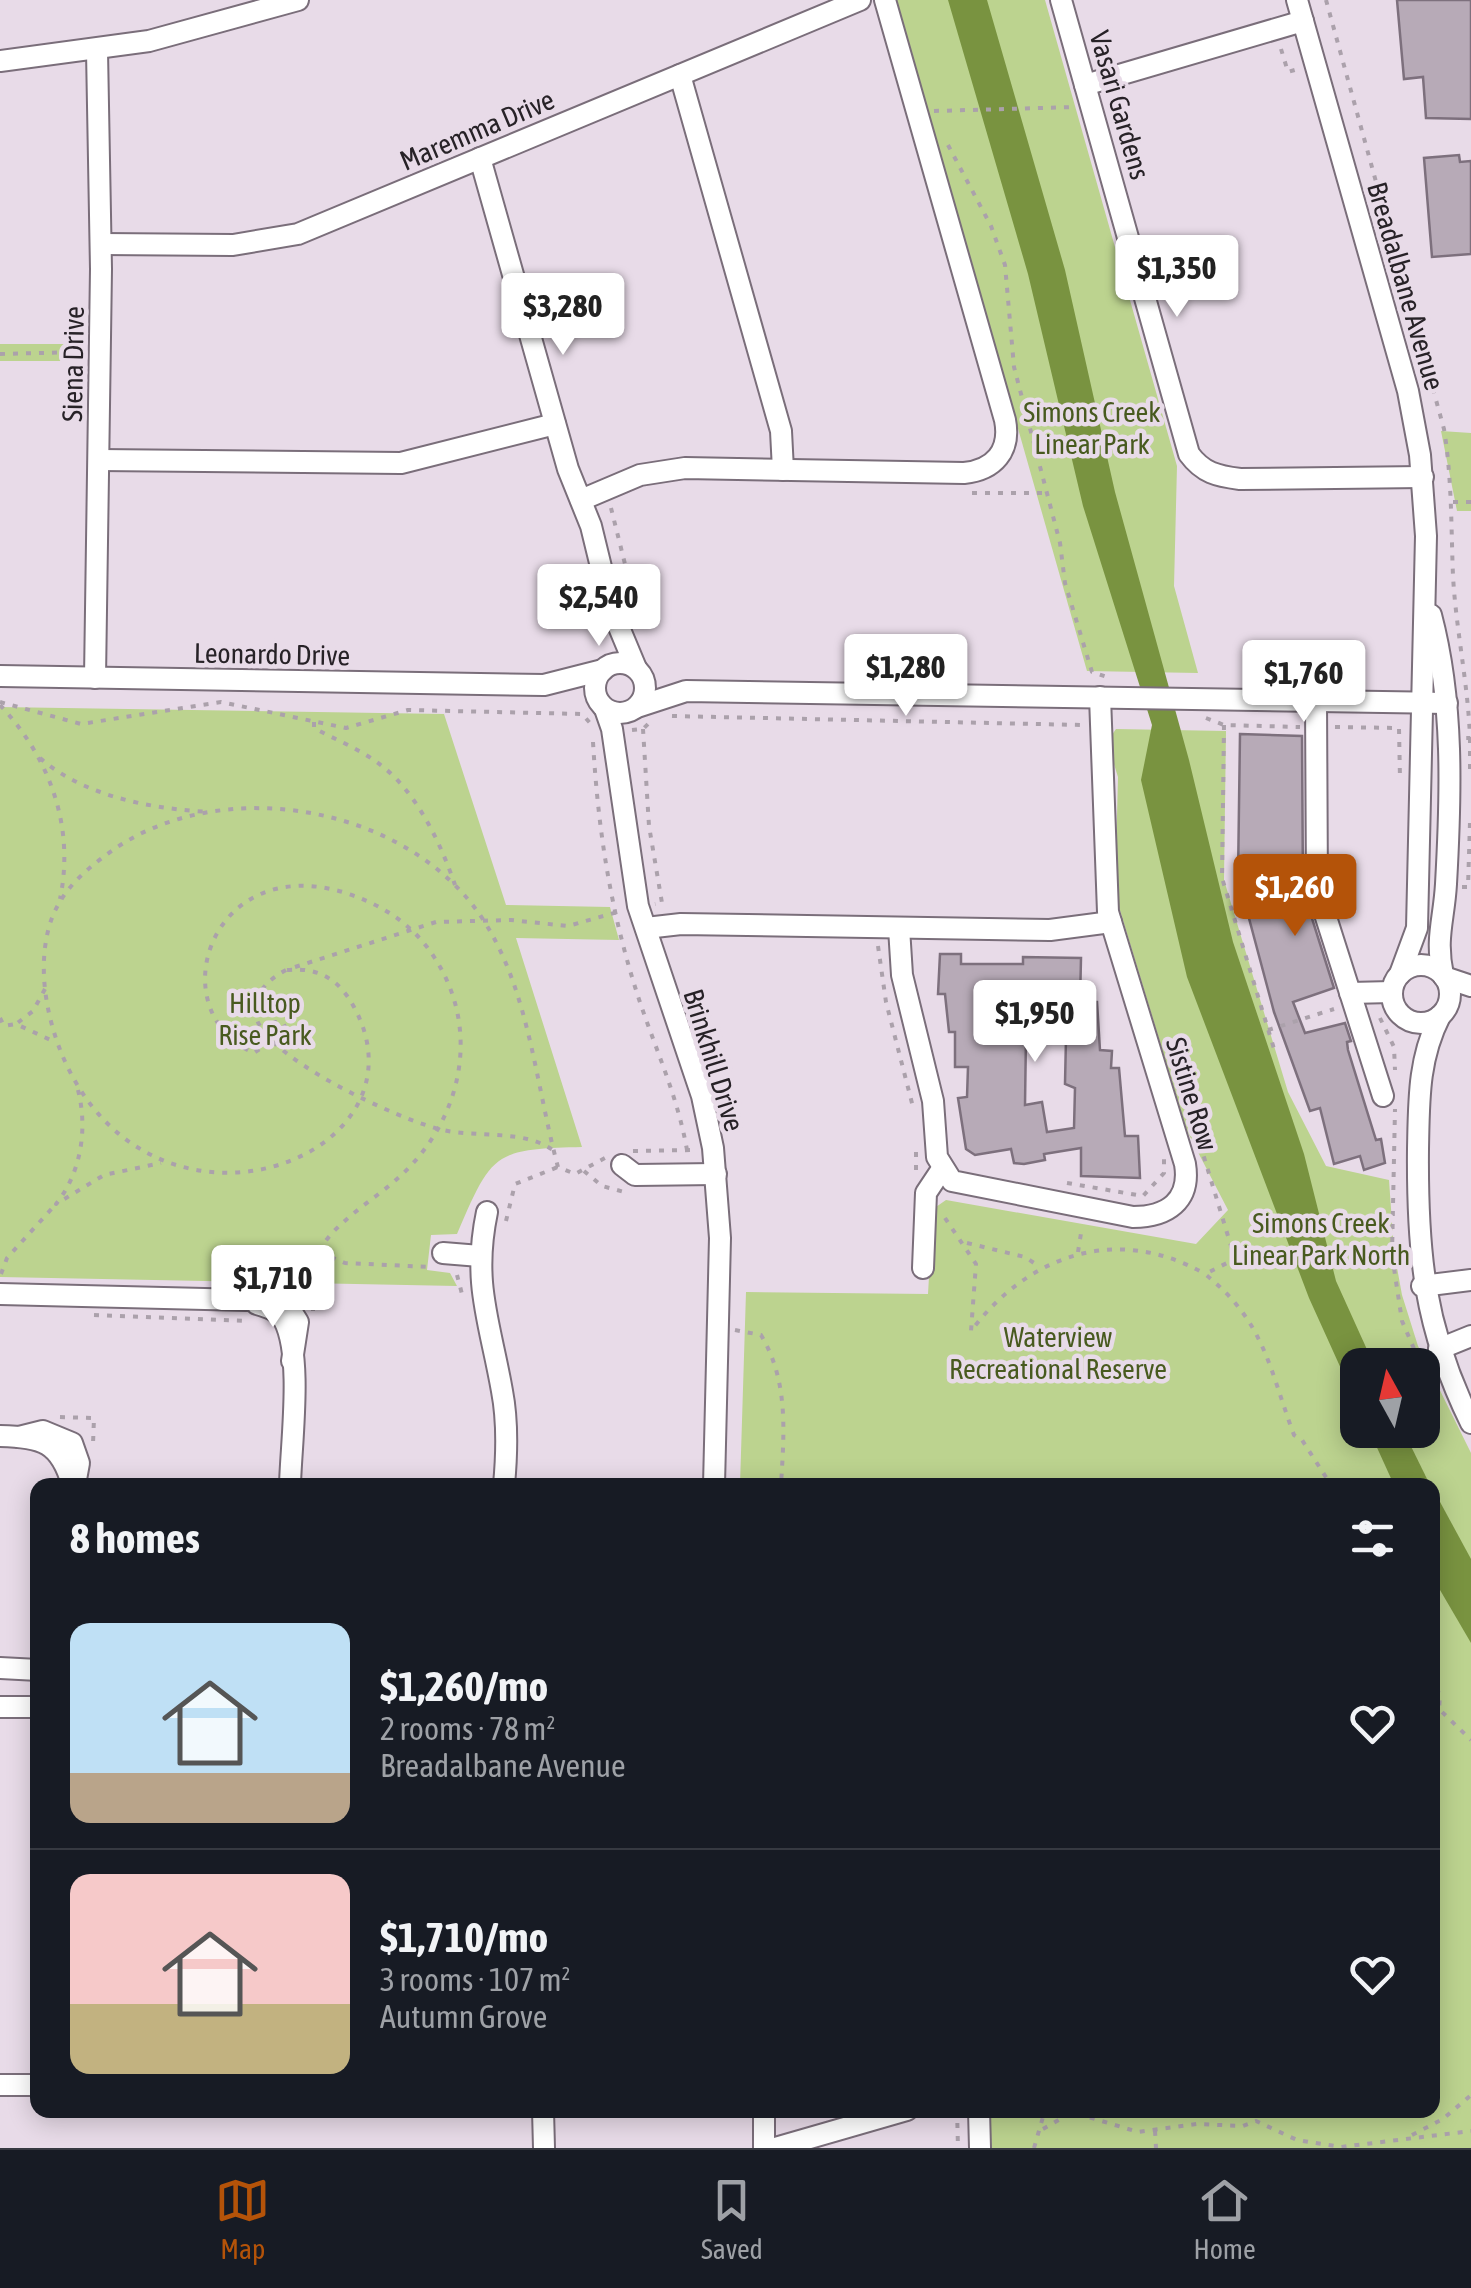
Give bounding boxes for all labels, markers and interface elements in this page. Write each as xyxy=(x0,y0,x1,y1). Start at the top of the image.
street label: Vasari Gardens xyxy=(1084,27,1156,183)
street label: Maremma Drive xyxy=(395,83,559,177)
street label: Breadalbane Avenue xyxy=(1361,178,1451,394)
pin: $1,350 xyxy=(1096,235,1258,320)
text: $1,350 xyxy=(1137,249,1217,286)
pin: $3,280 xyxy=(482,273,644,358)
text: $3,280 xyxy=(523,287,603,324)
street label: Siena Drive xyxy=(56,306,90,422)
park label: Simons Creek Linear Park xyxy=(1023,396,1161,460)
pin: $2,540 xyxy=(518,564,680,649)
text: $2,540 xyxy=(559,578,639,615)
pin: $1,280 xyxy=(825,634,987,719)
street label: Leonardo Drive xyxy=(194,637,350,671)
pin: $1,760 xyxy=(1223,640,1385,725)
text: $1,280 xyxy=(866,648,946,685)
text: $1,760 xyxy=(1264,654,1344,691)
pin: $1,260 xyxy=(1214,854,1376,939)
text: $1,260 xyxy=(1255,868,1335,905)
pin: $1,950 xyxy=(954,980,1116,1065)
street label: Brinkhill Drive xyxy=(677,985,751,1135)
park label: Hilltop Rise Park xyxy=(218,987,312,1051)
text: $1,950 xyxy=(995,994,1075,1031)
street label: Sistine Row xyxy=(1160,1034,1224,1155)
park label: Simons Creek Linear Park North xyxy=(1232,1207,1410,1271)
pin: $1,710 xyxy=(192,1245,354,1330)
text: $1,710 xyxy=(233,1259,313,1296)
park label: Waterview Recreational Reserve xyxy=(949,1321,1167,1385)
north arrow xyxy=(1340,1348,1440,1448)
map controls xyxy=(1340,1348,1440,1448)
icon: filters xyxy=(1345,1511,1400,1566)
text: 8 homes xyxy=(70,1514,200,1562)
text: $1,260/mo xyxy=(380,1662,548,1710)
icon: home xyxy=(150,1663,270,1783)
icon: heart xyxy=(1345,1696,1400,1751)
text: 2 rooms · 78 m² xyxy=(380,1710,555,1747)
text: Breadalbane Avenue xyxy=(380,1747,626,1784)
text: $1,710/mo xyxy=(380,1913,548,1961)
icon: home xyxy=(150,1914,270,2034)
icon: heart xyxy=(1345,1947,1400,2002)
text: 3 rooms · 107 m² xyxy=(380,1961,570,1998)
text: Autumn Grove xyxy=(380,1998,547,2035)
tab: Map xyxy=(215,2173,270,2265)
tab: Saved xyxy=(701,2173,763,2265)
tab: Home xyxy=(1193,2173,1256,2265)

